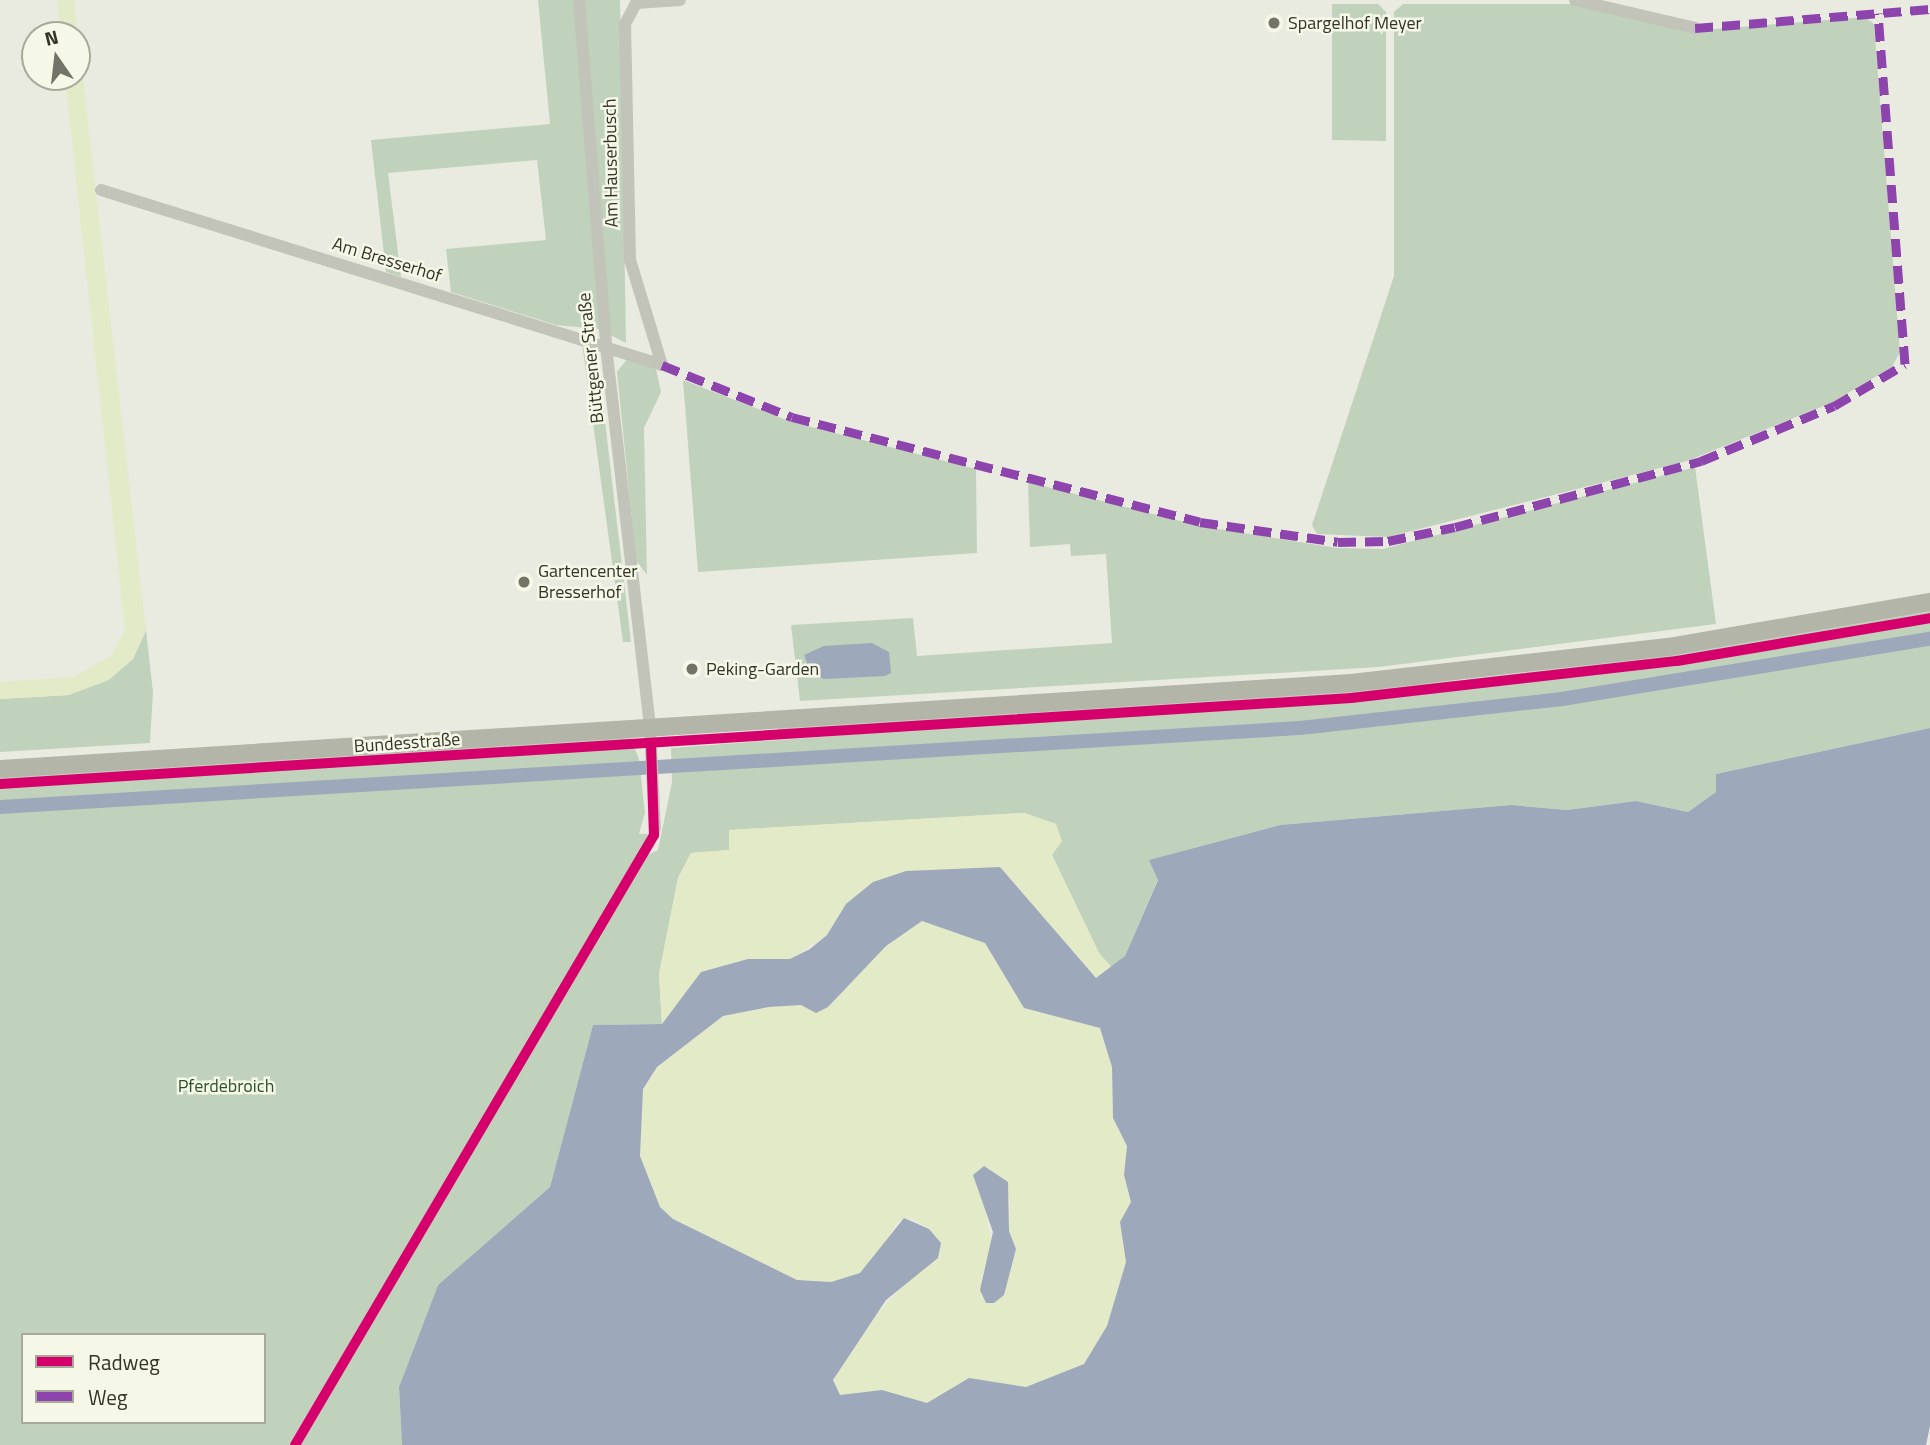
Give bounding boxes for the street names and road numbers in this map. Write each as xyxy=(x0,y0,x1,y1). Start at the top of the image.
street label: Am Hauserbusch xyxy=(599,98,623,228)
street label: Am Bresserhof xyxy=(330,233,444,287)
street label: Büttgener Straße xyxy=(573,292,609,424)
street label: Bundesstraße xyxy=(353,729,461,757)

